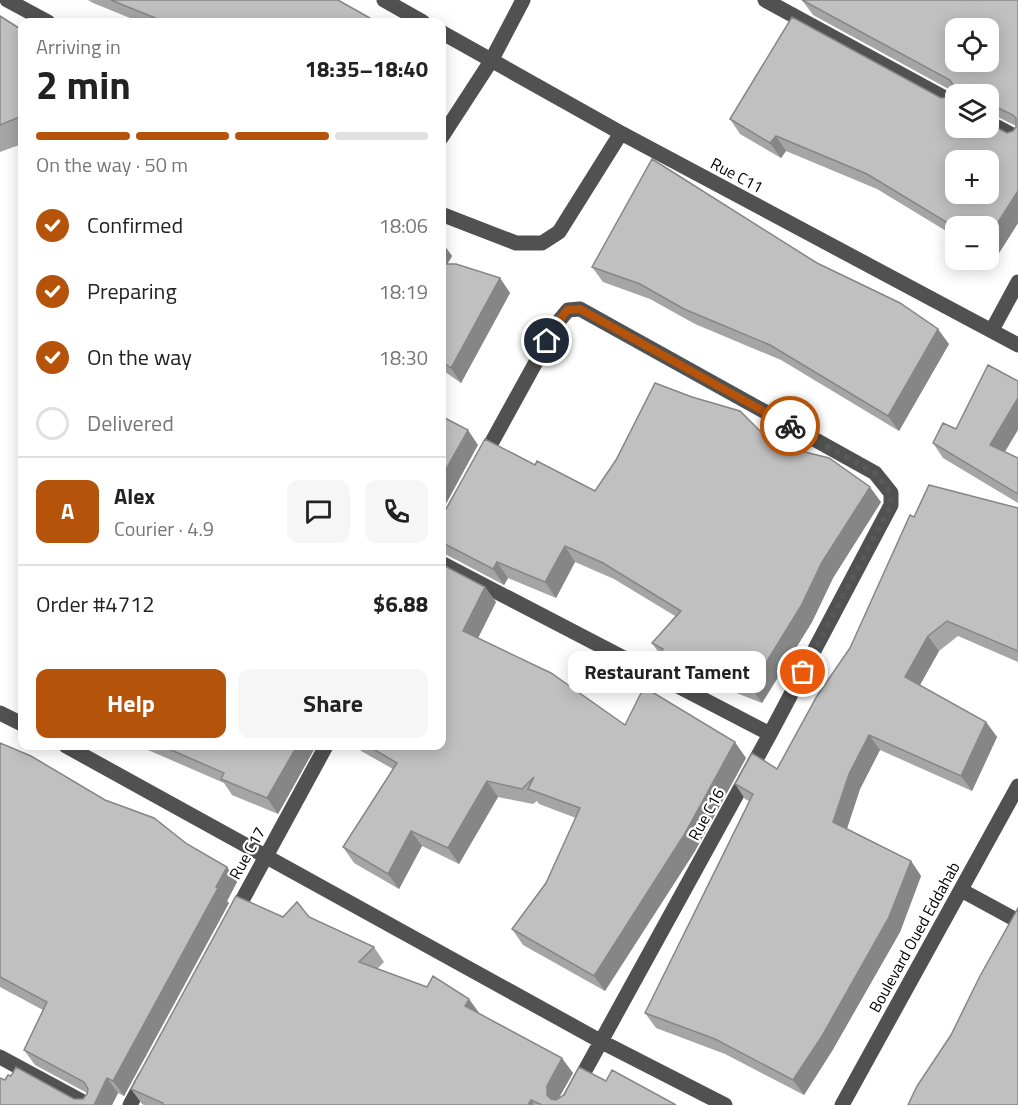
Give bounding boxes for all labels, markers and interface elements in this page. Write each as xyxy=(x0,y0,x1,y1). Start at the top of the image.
map controls xyxy=(945,18,999,270)
button: locate xyxy=(945,18,999,72)
text: Arriving in xyxy=(36,31,121,62)
text: 18:35–18:40 xyxy=(305,52,428,86)
text: 2 min xyxy=(36,55,131,114)
button: layers xyxy=(945,84,999,138)
text: On the way · 50 m xyxy=(36,149,188,180)
button: + xyxy=(945,150,999,204)
street label: Rue C11 xyxy=(706,151,768,199)
text: Confirmed xyxy=(87,208,183,242)
icon: check xyxy=(36,209,69,242)
text: 18:06 xyxy=(379,210,428,241)
button: − xyxy=(945,216,999,270)
text: Preparing xyxy=(87,274,177,308)
icon: check xyxy=(36,275,69,308)
text: 18:19 xyxy=(379,276,428,307)
pin xyxy=(521,315,572,366)
icon: home xyxy=(530,324,563,357)
text: On the way xyxy=(87,340,192,374)
icon: check xyxy=(36,341,69,374)
text: 18:30 xyxy=(379,342,428,373)
courier xyxy=(760,396,820,456)
text: Delivered xyxy=(87,406,174,440)
icon: bike xyxy=(774,410,807,443)
text: Alex xyxy=(114,479,155,513)
button: chat xyxy=(287,480,350,543)
button: phone xyxy=(365,480,428,543)
text: A xyxy=(61,494,74,528)
text: Courier · 4.9 xyxy=(114,513,214,544)
text: Order #4712 xyxy=(36,587,155,621)
text: $6.88 xyxy=(373,587,428,621)
pin xyxy=(777,646,828,697)
callout: Restaurant Tament xyxy=(569,651,767,693)
icon: bag xyxy=(786,655,819,688)
text: Restaurant Tament xyxy=(584,656,750,687)
button: Help xyxy=(36,669,226,738)
button: Share xyxy=(238,669,428,738)
street label: Rue C16 xyxy=(682,783,730,845)
street label: Rue C17 xyxy=(223,822,271,884)
street label: Boulevard Oued Eddahab xyxy=(863,857,965,1017)

